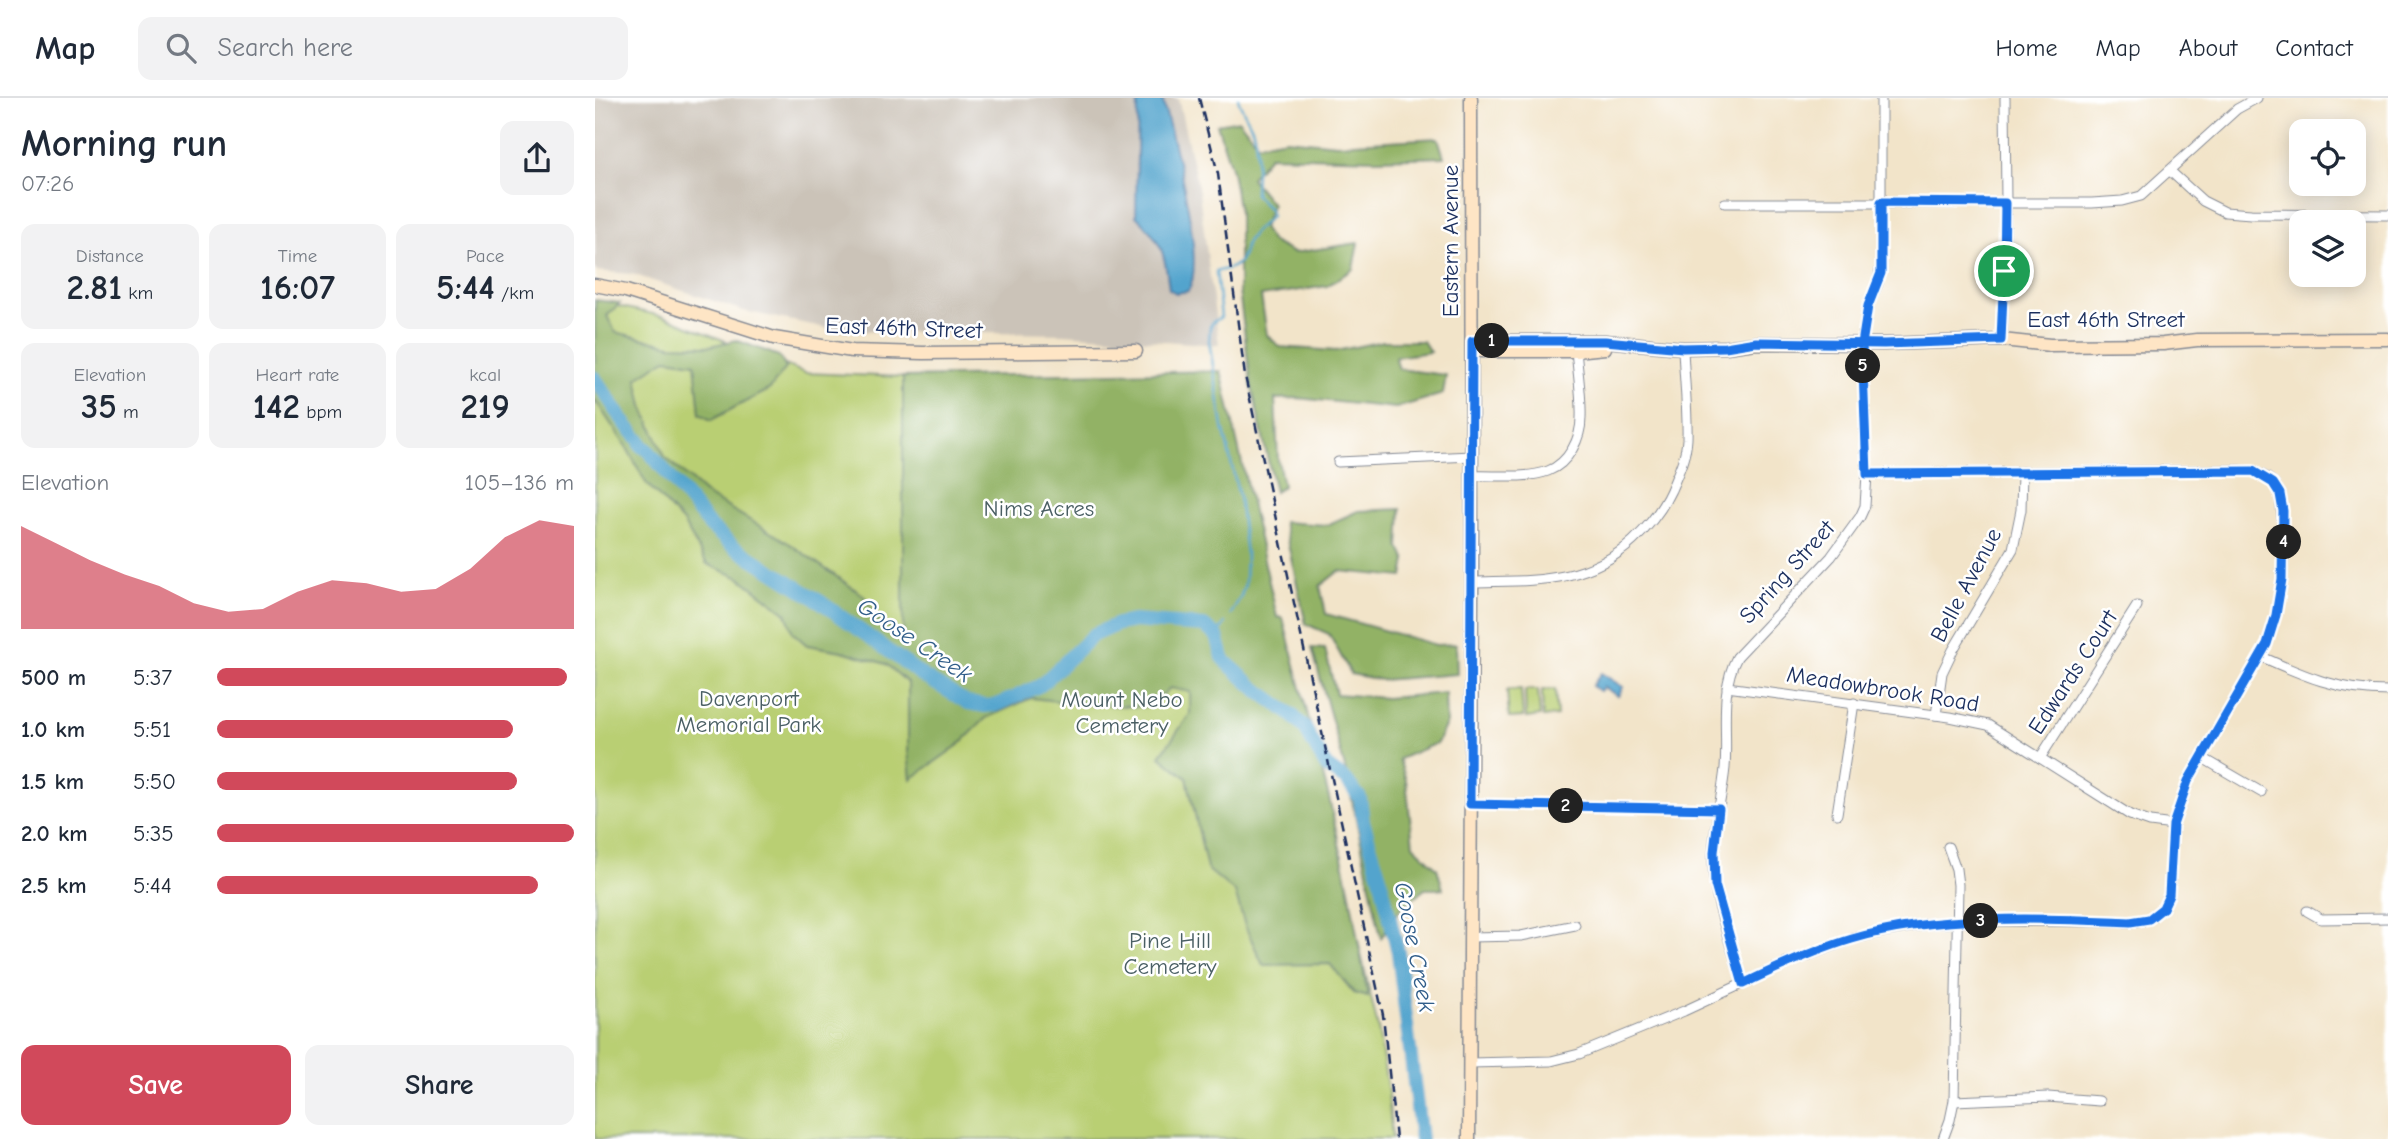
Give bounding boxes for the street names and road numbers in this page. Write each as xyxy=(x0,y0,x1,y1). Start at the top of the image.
street label: Eastern Avenue xyxy=(1437,165,1464,317)
street label: East 46th Street xyxy=(2027,306,2186,333)
street label: East 46th Street xyxy=(825,312,985,344)
street label: Spring Street xyxy=(1734,514,1841,629)
street label: Belle Avenue xyxy=(1925,523,2007,647)
street label: Edwards Court xyxy=(2023,604,2124,739)
street label: Meadowbrook Road xyxy=(1785,660,1981,718)

